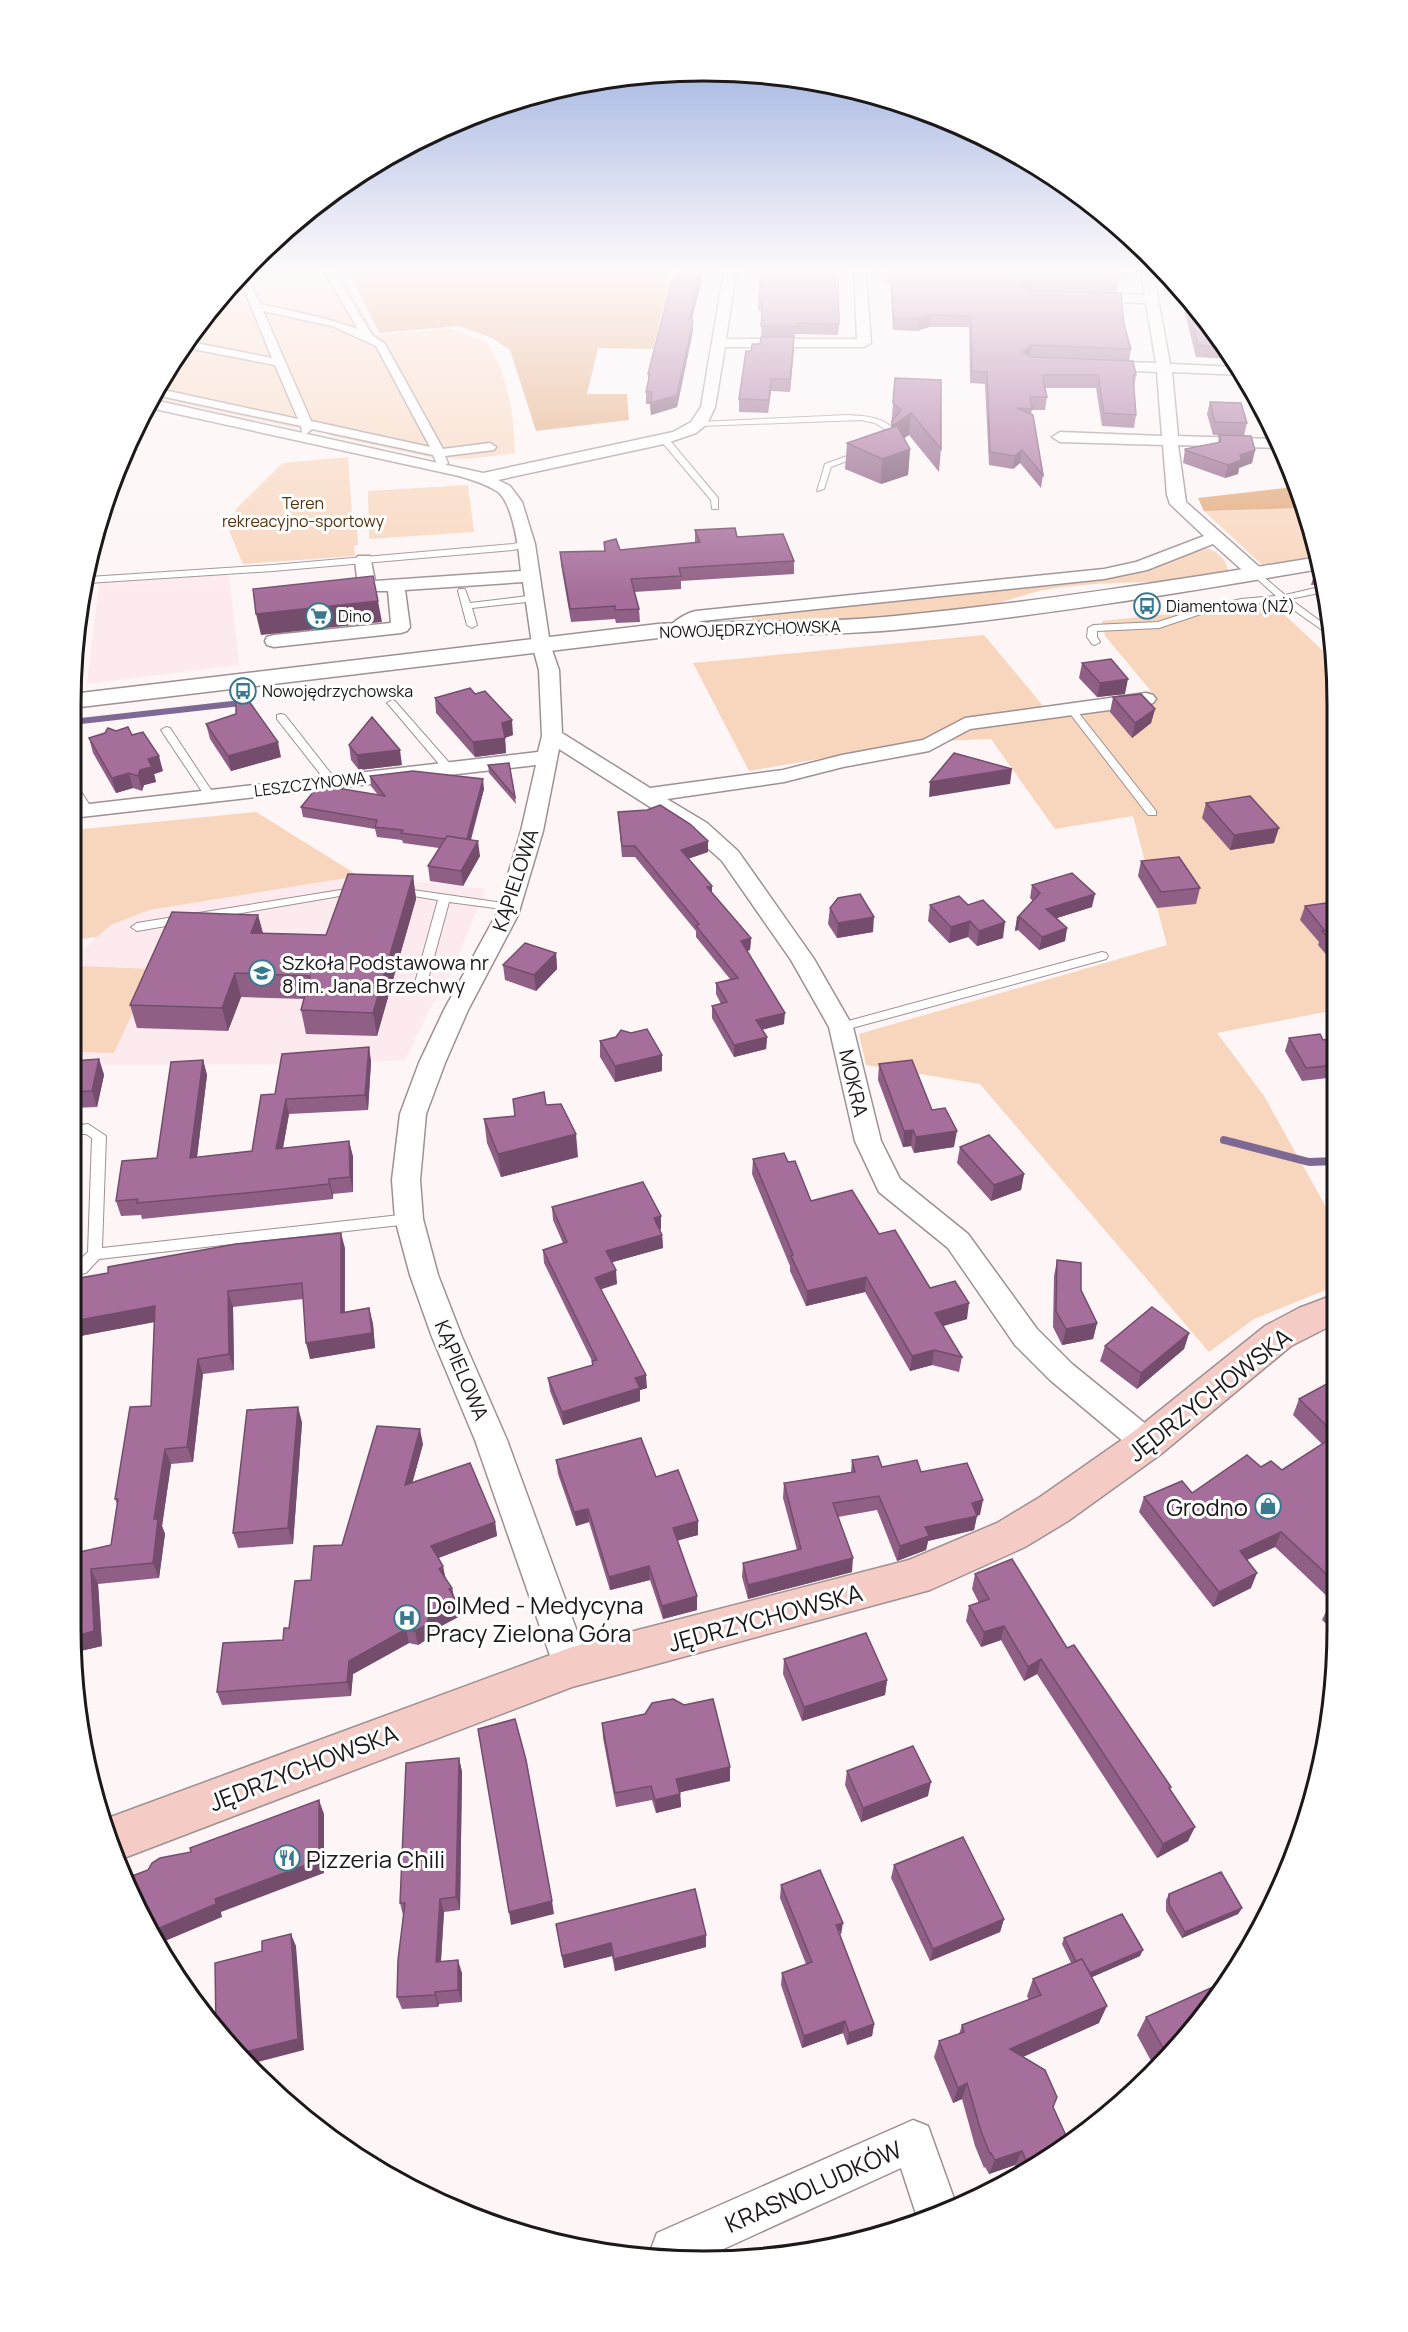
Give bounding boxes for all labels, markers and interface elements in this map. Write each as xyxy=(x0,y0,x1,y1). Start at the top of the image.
park label: Teren rekreacyjno-sportowy xyxy=(222,492,385,532)
bus stop icon: Diamentowa (NŻ) xyxy=(1132,591,1162,621)
place label: Diamentowa (NŻ) xyxy=(1166,595,1295,617)
supermarket icon: Dino xyxy=(304,601,334,631)
place label: Dino xyxy=(338,605,371,627)
street label: NOWOJĘDRZYCHOWSKA xyxy=(659,615,841,643)
bus stop icon: Nowojędrzychowska xyxy=(228,676,258,706)
place label: Nowojędrzychowska xyxy=(262,680,413,702)
street label: LESZCZYNOWA xyxy=(253,766,367,802)
street label: KĄPIELOWA xyxy=(486,825,544,935)
place label: Szkoła Podstawowa nr 8 im. Jana Brzechwy xyxy=(282,949,489,999)
school or university icon: Szkoła Podstawowa nr 8 im. Jana Brzechwy xyxy=(247,958,277,988)
street label: MOKRA xyxy=(833,1047,875,1120)
street label: KĄPIELOWA xyxy=(429,1316,495,1425)
street label: JĘDRZYCHOWSKA xyxy=(1120,1320,1298,1468)
place label: Grodno xyxy=(1166,1490,1248,1523)
shop icon: Grodno xyxy=(1253,1491,1283,1521)
street label: JĘDRZYCHOWSKA xyxy=(664,1575,866,1659)
place label: DolMed - Medycyna Pracy Zielona Góra xyxy=(426,1588,644,1649)
hospital icon: DolMed - Medycyna Pracy Zielona Góra xyxy=(392,1603,422,1633)
street label: JĘDRZYCHOWSKA xyxy=(204,1716,402,1818)
place label: Pizzeria Chili xyxy=(306,1842,445,1875)
restaurant icon: Pizzeria Chili xyxy=(272,1843,302,1873)
street label: KRASNOLUDKÓW xyxy=(719,2132,907,2240)

